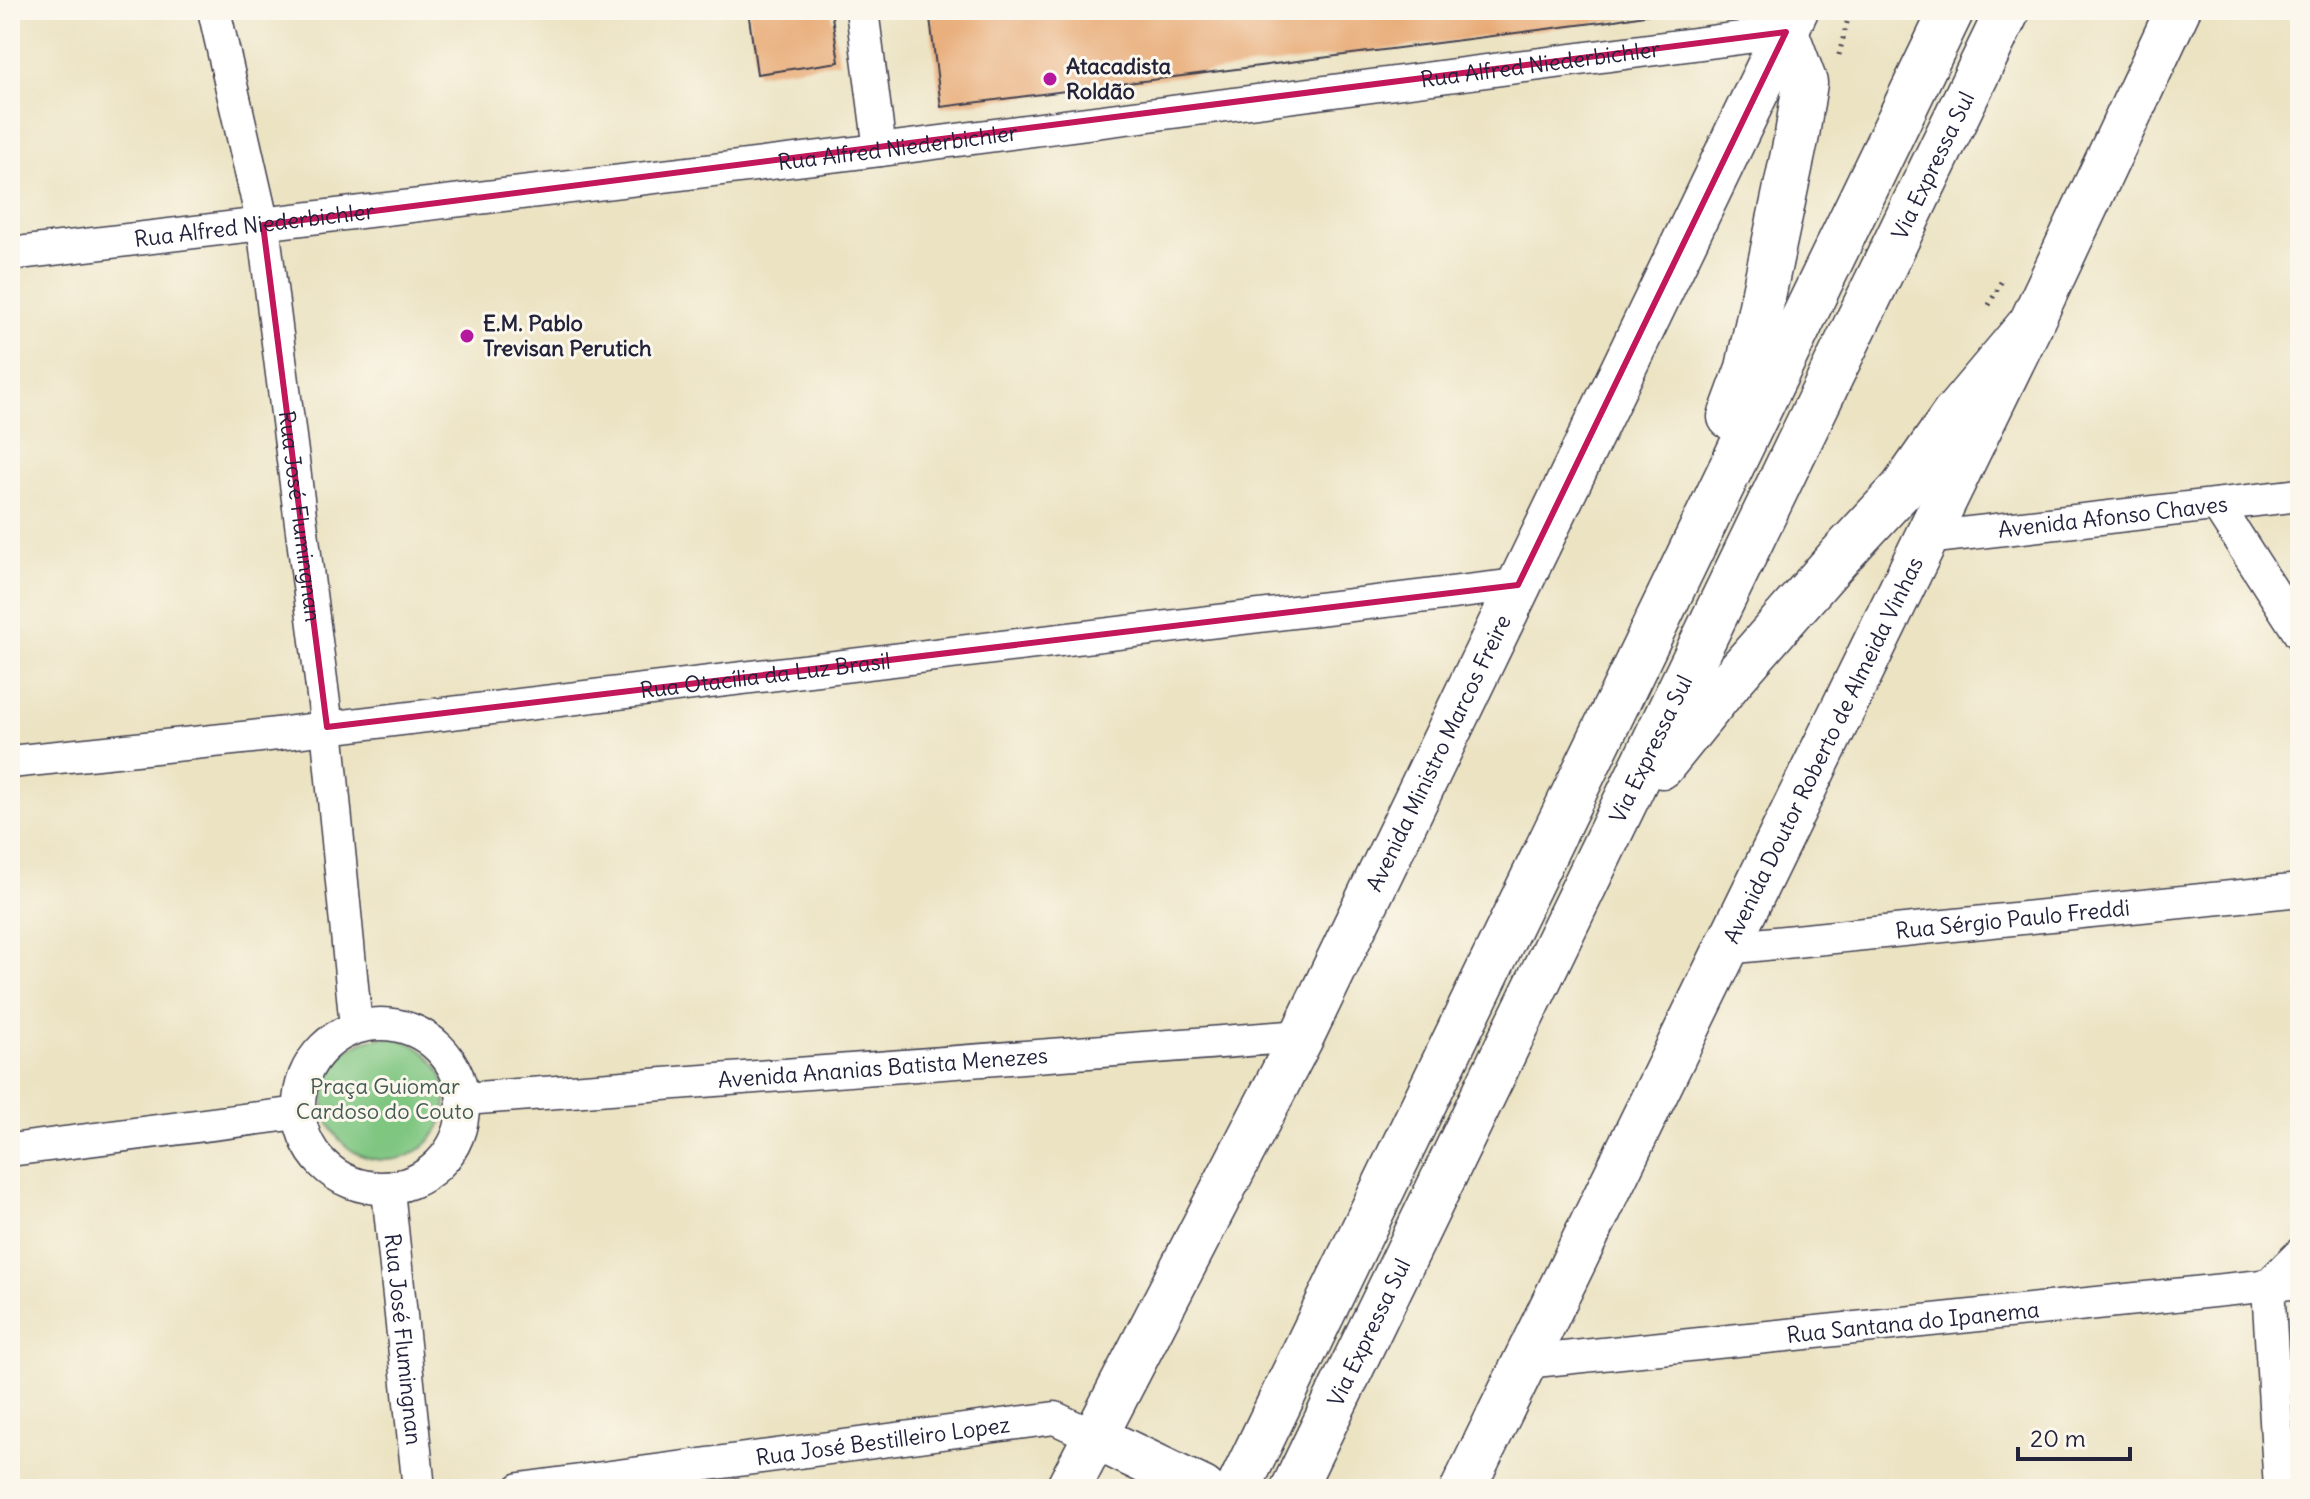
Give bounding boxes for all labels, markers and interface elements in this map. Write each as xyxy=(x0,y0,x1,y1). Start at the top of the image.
street label: Rua Alfred Niederbichler xyxy=(1419,35,1662,93)
place label: Atacadista Roldão xyxy=(1066,52,1172,105)
marker: Atacadista Roldão xyxy=(1041,70,1059,88)
street label: Via Expressa Sul xyxy=(1885,87,1980,244)
street label: Rua Alfred Niederbichler xyxy=(776,118,1019,176)
street label: Rua Alfred Niederbichler xyxy=(133,197,376,253)
place label: E.M. Pablo Trevisan Perutich xyxy=(483,309,652,362)
marker: E.M. Pablo Trevisan Perutich xyxy=(458,327,476,345)
street label: Rua José Flumingnan xyxy=(273,409,327,623)
street label: Avenida Afonso Chaves xyxy=(1996,489,2229,544)
street label: Avenida Doutor Roberto de Almeida Vinhas xyxy=(1717,552,1929,948)
street label: Avenida Ministro Marcos Freire xyxy=(1360,610,1517,896)
street label: Rua Otacília da Luz Brasil xyxy=(638,646,892,704)
street label: Via Expressa Sul xyxy=(1603,670,1698,827)
street label: Rua Sérgio Paulo Freddi xyxy=(1894,893,2131,945)
street label: Avenida Ananias Batista Menezes xyxy=(717,1041,1049,1094)
park label: Praça Guiomar Cardoso do Couto xyxy=(296,1072,474,1125)
street label: Rua José Flumingnan xyxy=(379,1232,428,1446)
street label: Via Expressa Sul xyxy=(1321,1254,1416,1411)
street label: Rua Santana do Ipanema xyxy=(1785,1295,2041,1349)
street label: Rua José Bestilleiro Lopez xyxy=(754,1410,1011,1472)
scale bar xyxy=(2018,1411,2130,1461)
text: 20 m xyxy=(2030,1423,2086,1453)

